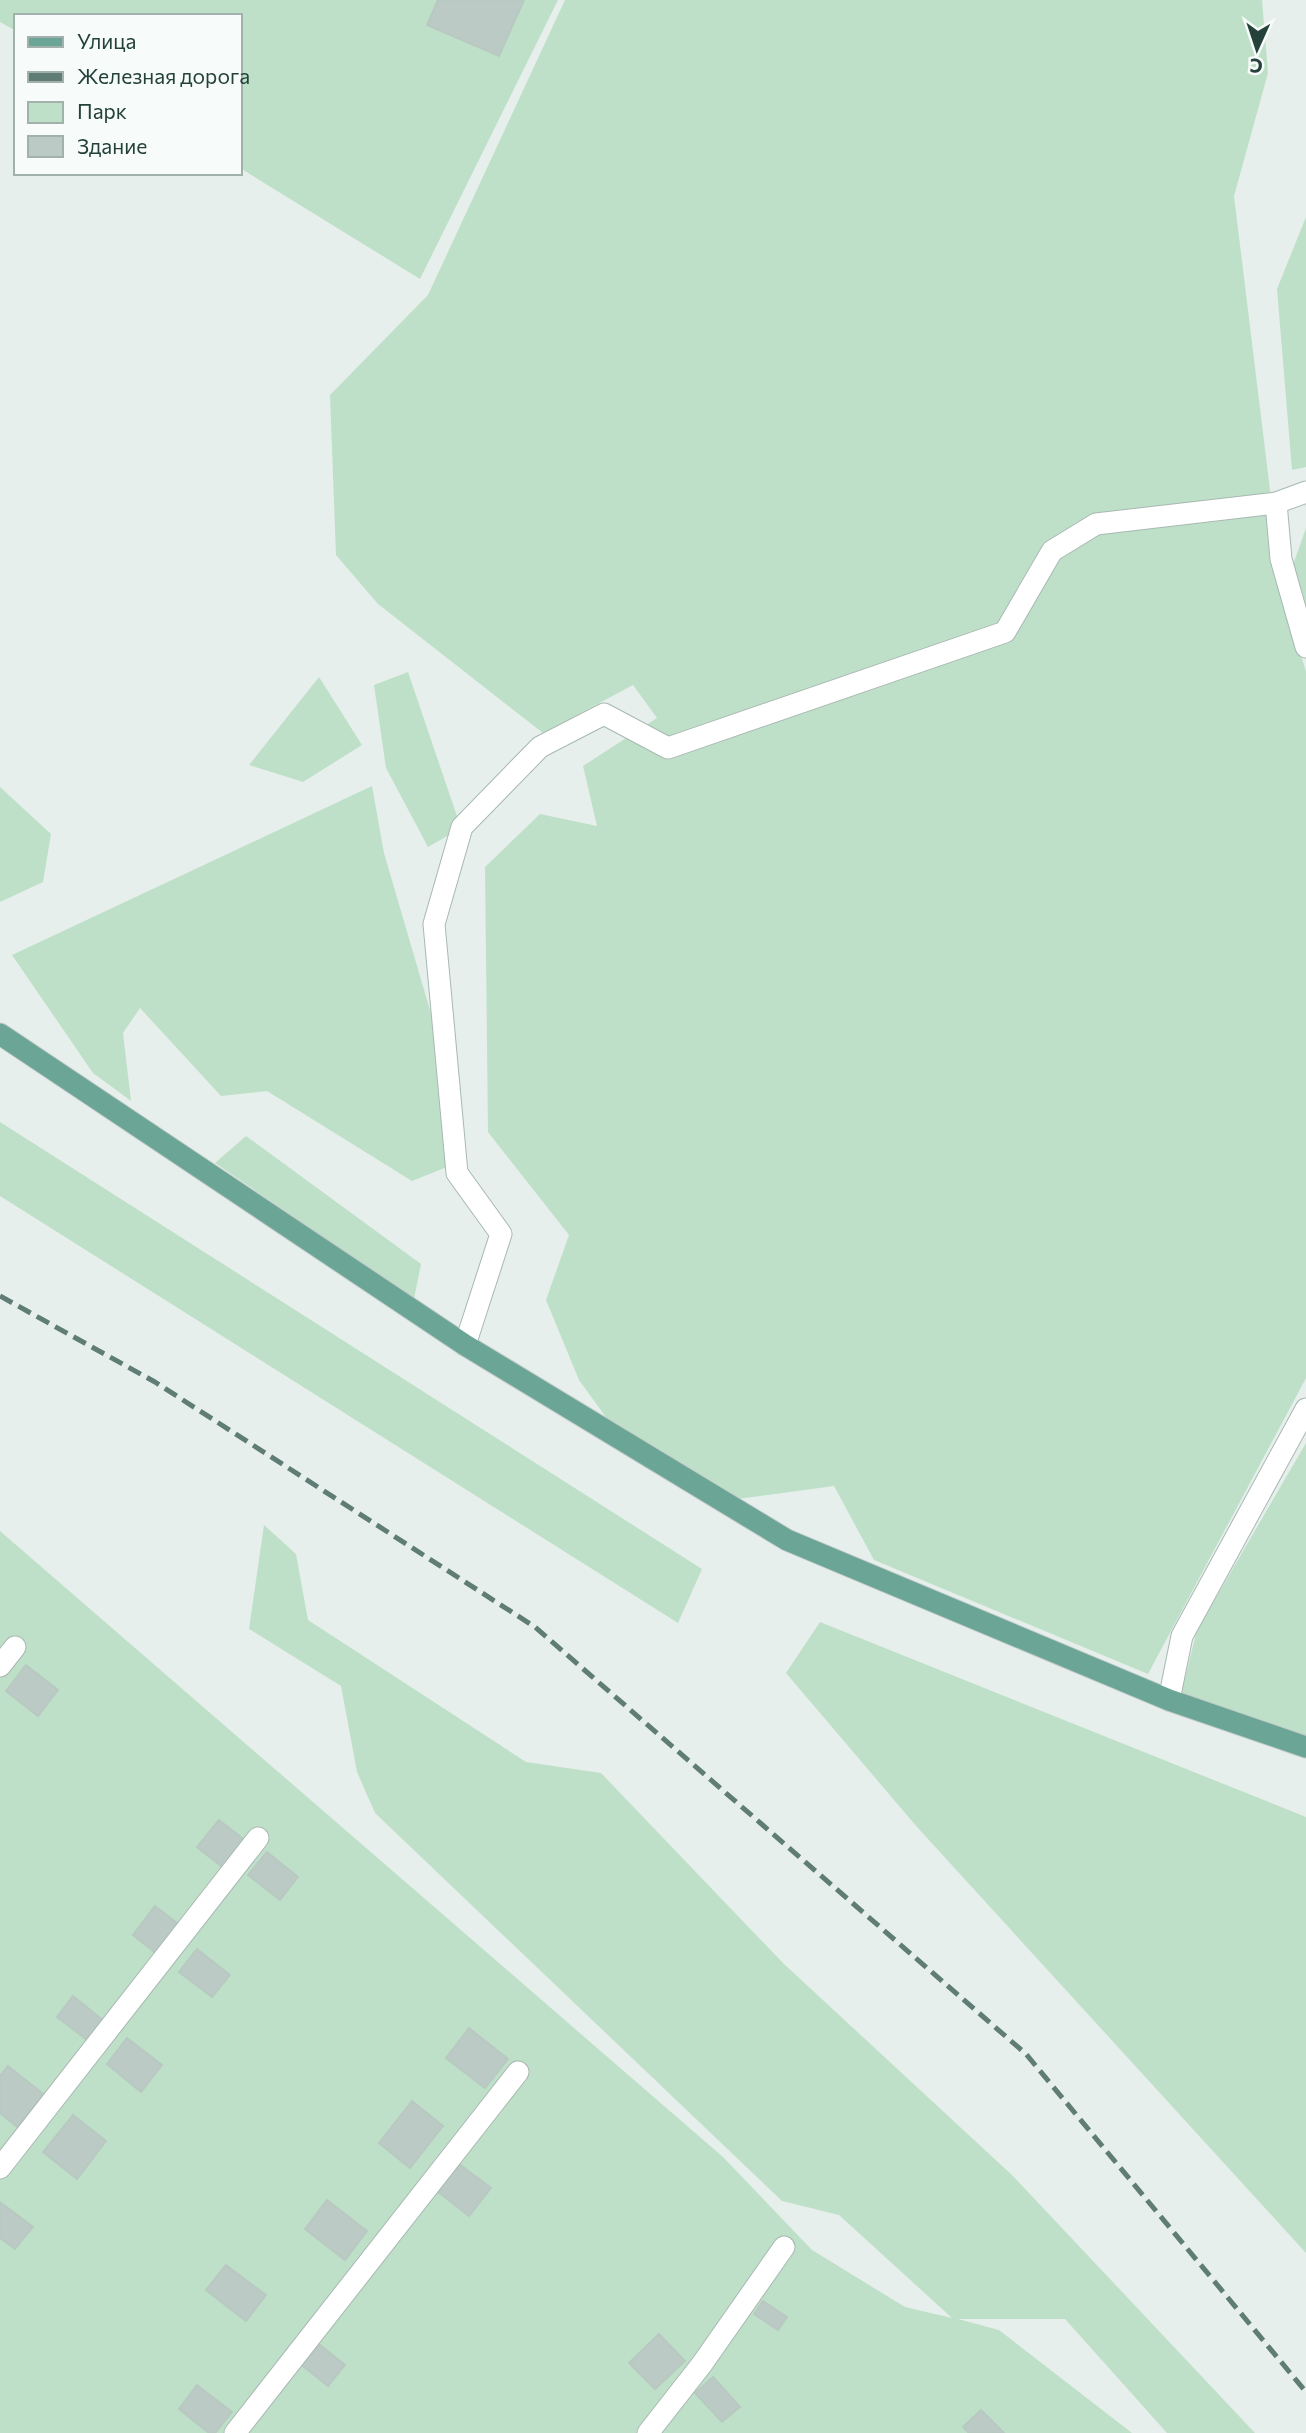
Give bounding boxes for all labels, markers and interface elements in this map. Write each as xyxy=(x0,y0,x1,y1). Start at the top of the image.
legend xyxy=(14,14,242,175)
north arrow xyxy=(1222,14,1292,84)
text: Улица xyxy=(77,28,136,53)
text: С xyxy=(1249,55,1263,78)
text: Железная дорога xyxy=(77,63,250,88)
text: Парк xyxy=(77,98,127,123)
text: Здание xyxy=(77,133,147,158)

